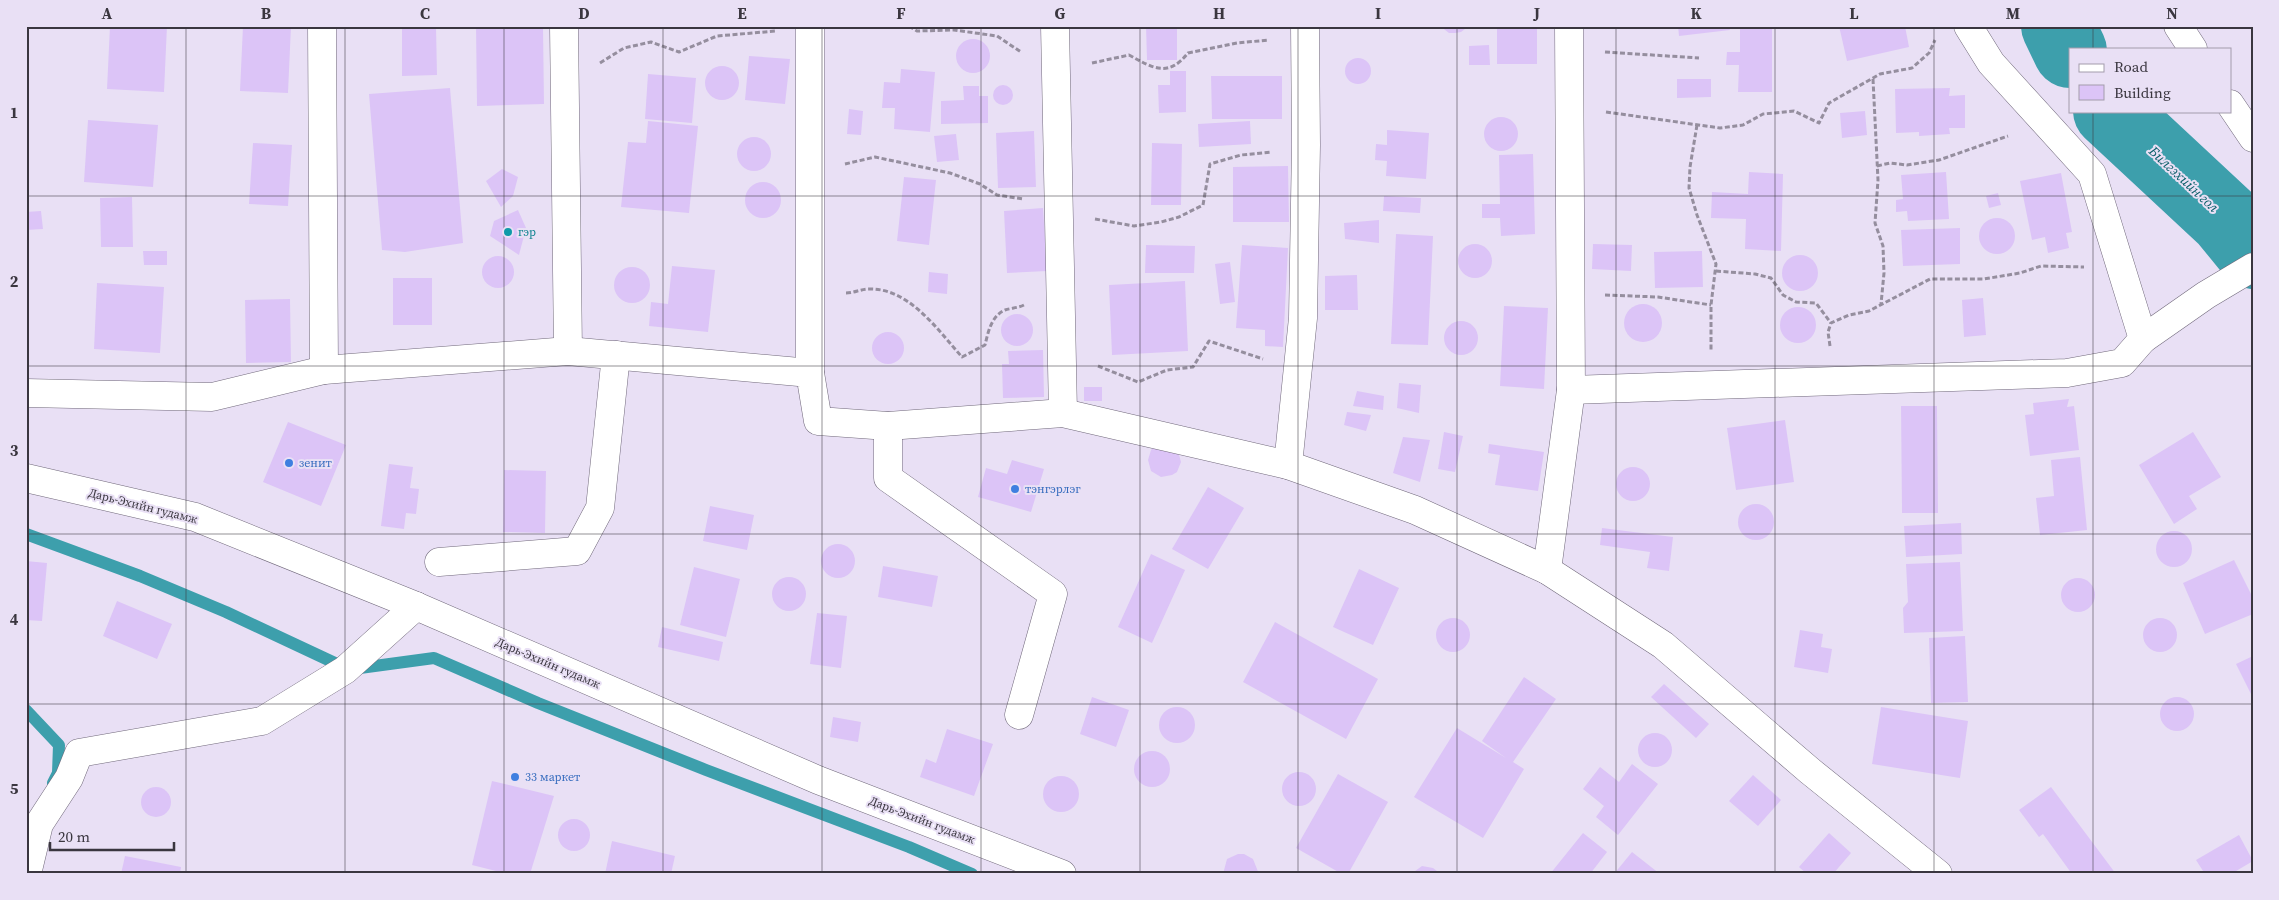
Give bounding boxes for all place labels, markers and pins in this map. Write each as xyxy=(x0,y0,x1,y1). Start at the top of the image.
place label: гэр xyxy=(518,224,536,240)
marker: гэр xyxy=(502,226,514,238)
place label: зенит xyxy=(299,455,332,471)
marker: зенит xyxy=(283,457,295,469)
place label: тэнгэрлэг xyxy=(1025,481,1081,497)
marker: тэнгэрлэг xyxy=(1009,483,1021,495)
place label: 33 маркет xyxy=(525,769,581,785)
marker: 33 маркет xyxy=(509,771,521,783)

